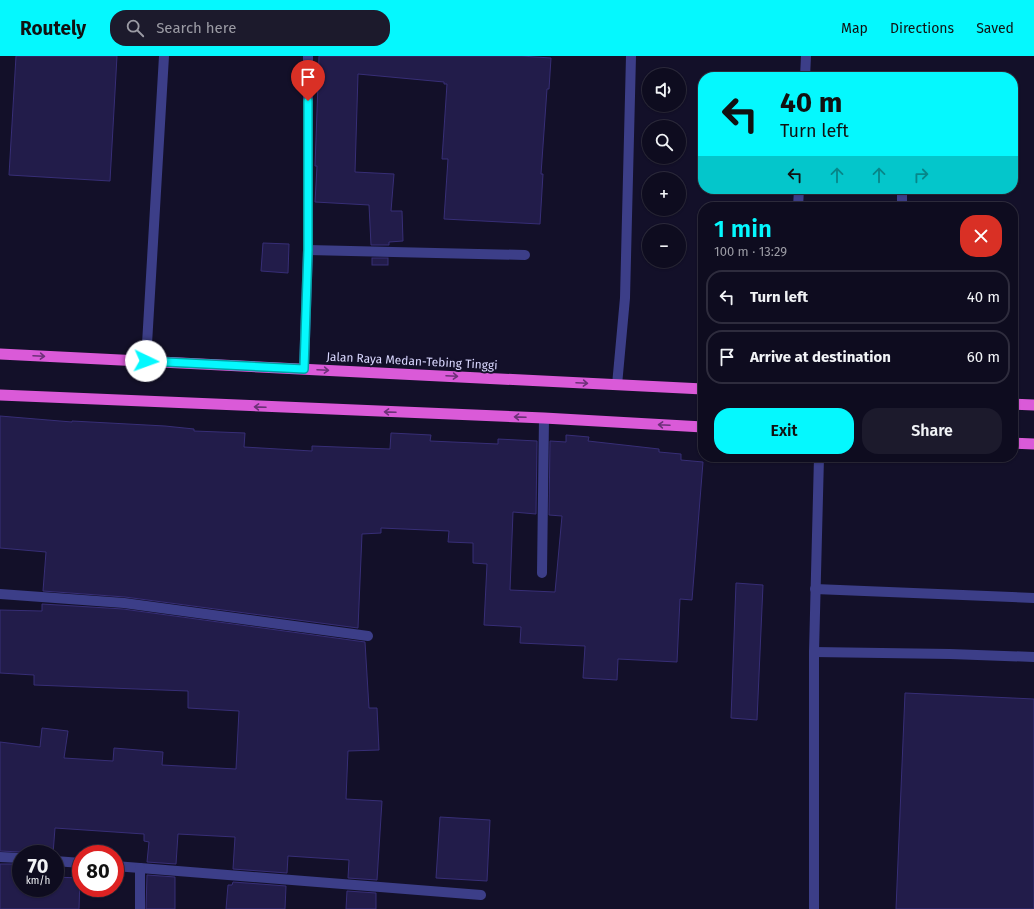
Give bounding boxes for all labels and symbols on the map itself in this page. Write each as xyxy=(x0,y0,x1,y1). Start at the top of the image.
pin xyxy=(291,60,325,101)
position arrow xyxy=(125,340,167,382)
street label: Jalan Raya Medan-Tebing Tinggi xyxy=(326,350,498,372)
one-way arrow xyxy=(32,352,45,359)
one-way arrow xyxy=(316,366,329,373)
one-way arrow xyxy=(445,373,458,380)
one-way arrow xyxy=(575,379,588,386)
one-way arrow xyxy=(254,403,267,411)
one-way arrow xyxy=(384,408,397,416)
one-way arrow xyxy=(514,414,527,421)
one-way arrow xyxy=(658,421,671,428)
speed limit sign: 80 xyxy=(72,845,124,897)

